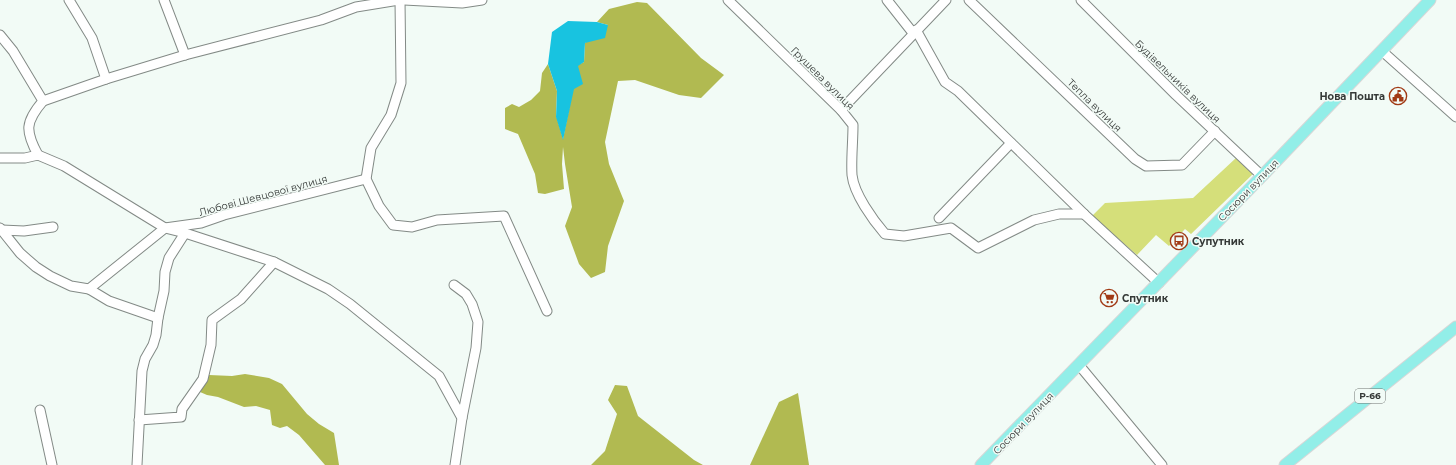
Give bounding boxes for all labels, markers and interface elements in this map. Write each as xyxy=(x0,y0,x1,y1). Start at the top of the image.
street label: Будівельників вулиця xyxy=(1132,37,1223,126)
street label: Грушева вулиця xyxy=(788,44,857,113)
street label: Тепла вулиця xyxy=(1065,76,1125,135)
public building icon: Нова Пошта xyxy=(1388,86,1408,106)
place label: Нова Пошта xyxy=(1319,90,1385,103)
street label: Сосюри вулиця xyxy=(1215,157,1281,224)
street label: Любові Шевцової вулиця xyxy=(197,172,329,219)
bus stop icon: Супутник xyxy=(1169,231,1189,251)
place label: Супутник xyxy=(1192,235,1245,248)
supermarket icon: Спутник xyxy=(1099,288,1119,308)
place label: Спутник xyxy=(1122,292,1169,305)
road number: Р-66 xyxy=(1355,389,1385,403)
street label: Сосюри вулиця xyxy=(990,390,1056,457)

